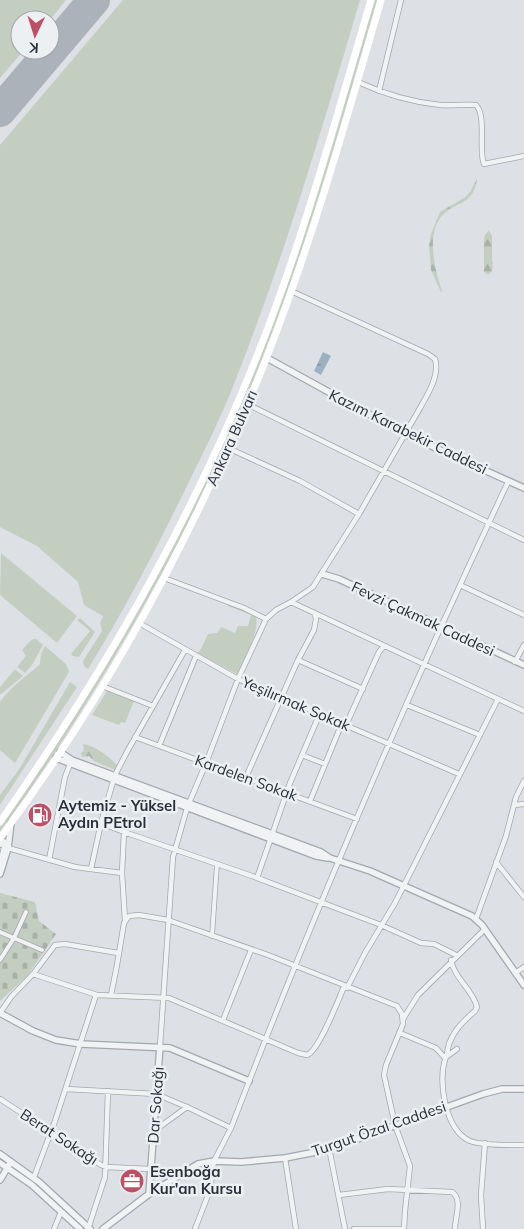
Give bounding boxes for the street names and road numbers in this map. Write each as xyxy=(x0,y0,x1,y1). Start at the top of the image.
street label: Kazım Karabekir Caddesi xyxy=(326,385,491,478)
street label: Ankara Bulvarı xyxy=(202,387,261,489)
street label: Fevzi Çakmak Caddesi xyxy=(348,577,498,660)
street label: Yeşilırmak Sokak xyxy=(238,672,353,735)
street label: Kardelen Sokak xyxy=(192,750,300,805)
street label: Dar Sokağı xyxy=(143,1066,168,1144)
street label: Turgut Özal Caddesi xyxy=(309,1097,449,1160)
street label: Berat Sokağı xyxy=(17,1104,102,1169)

